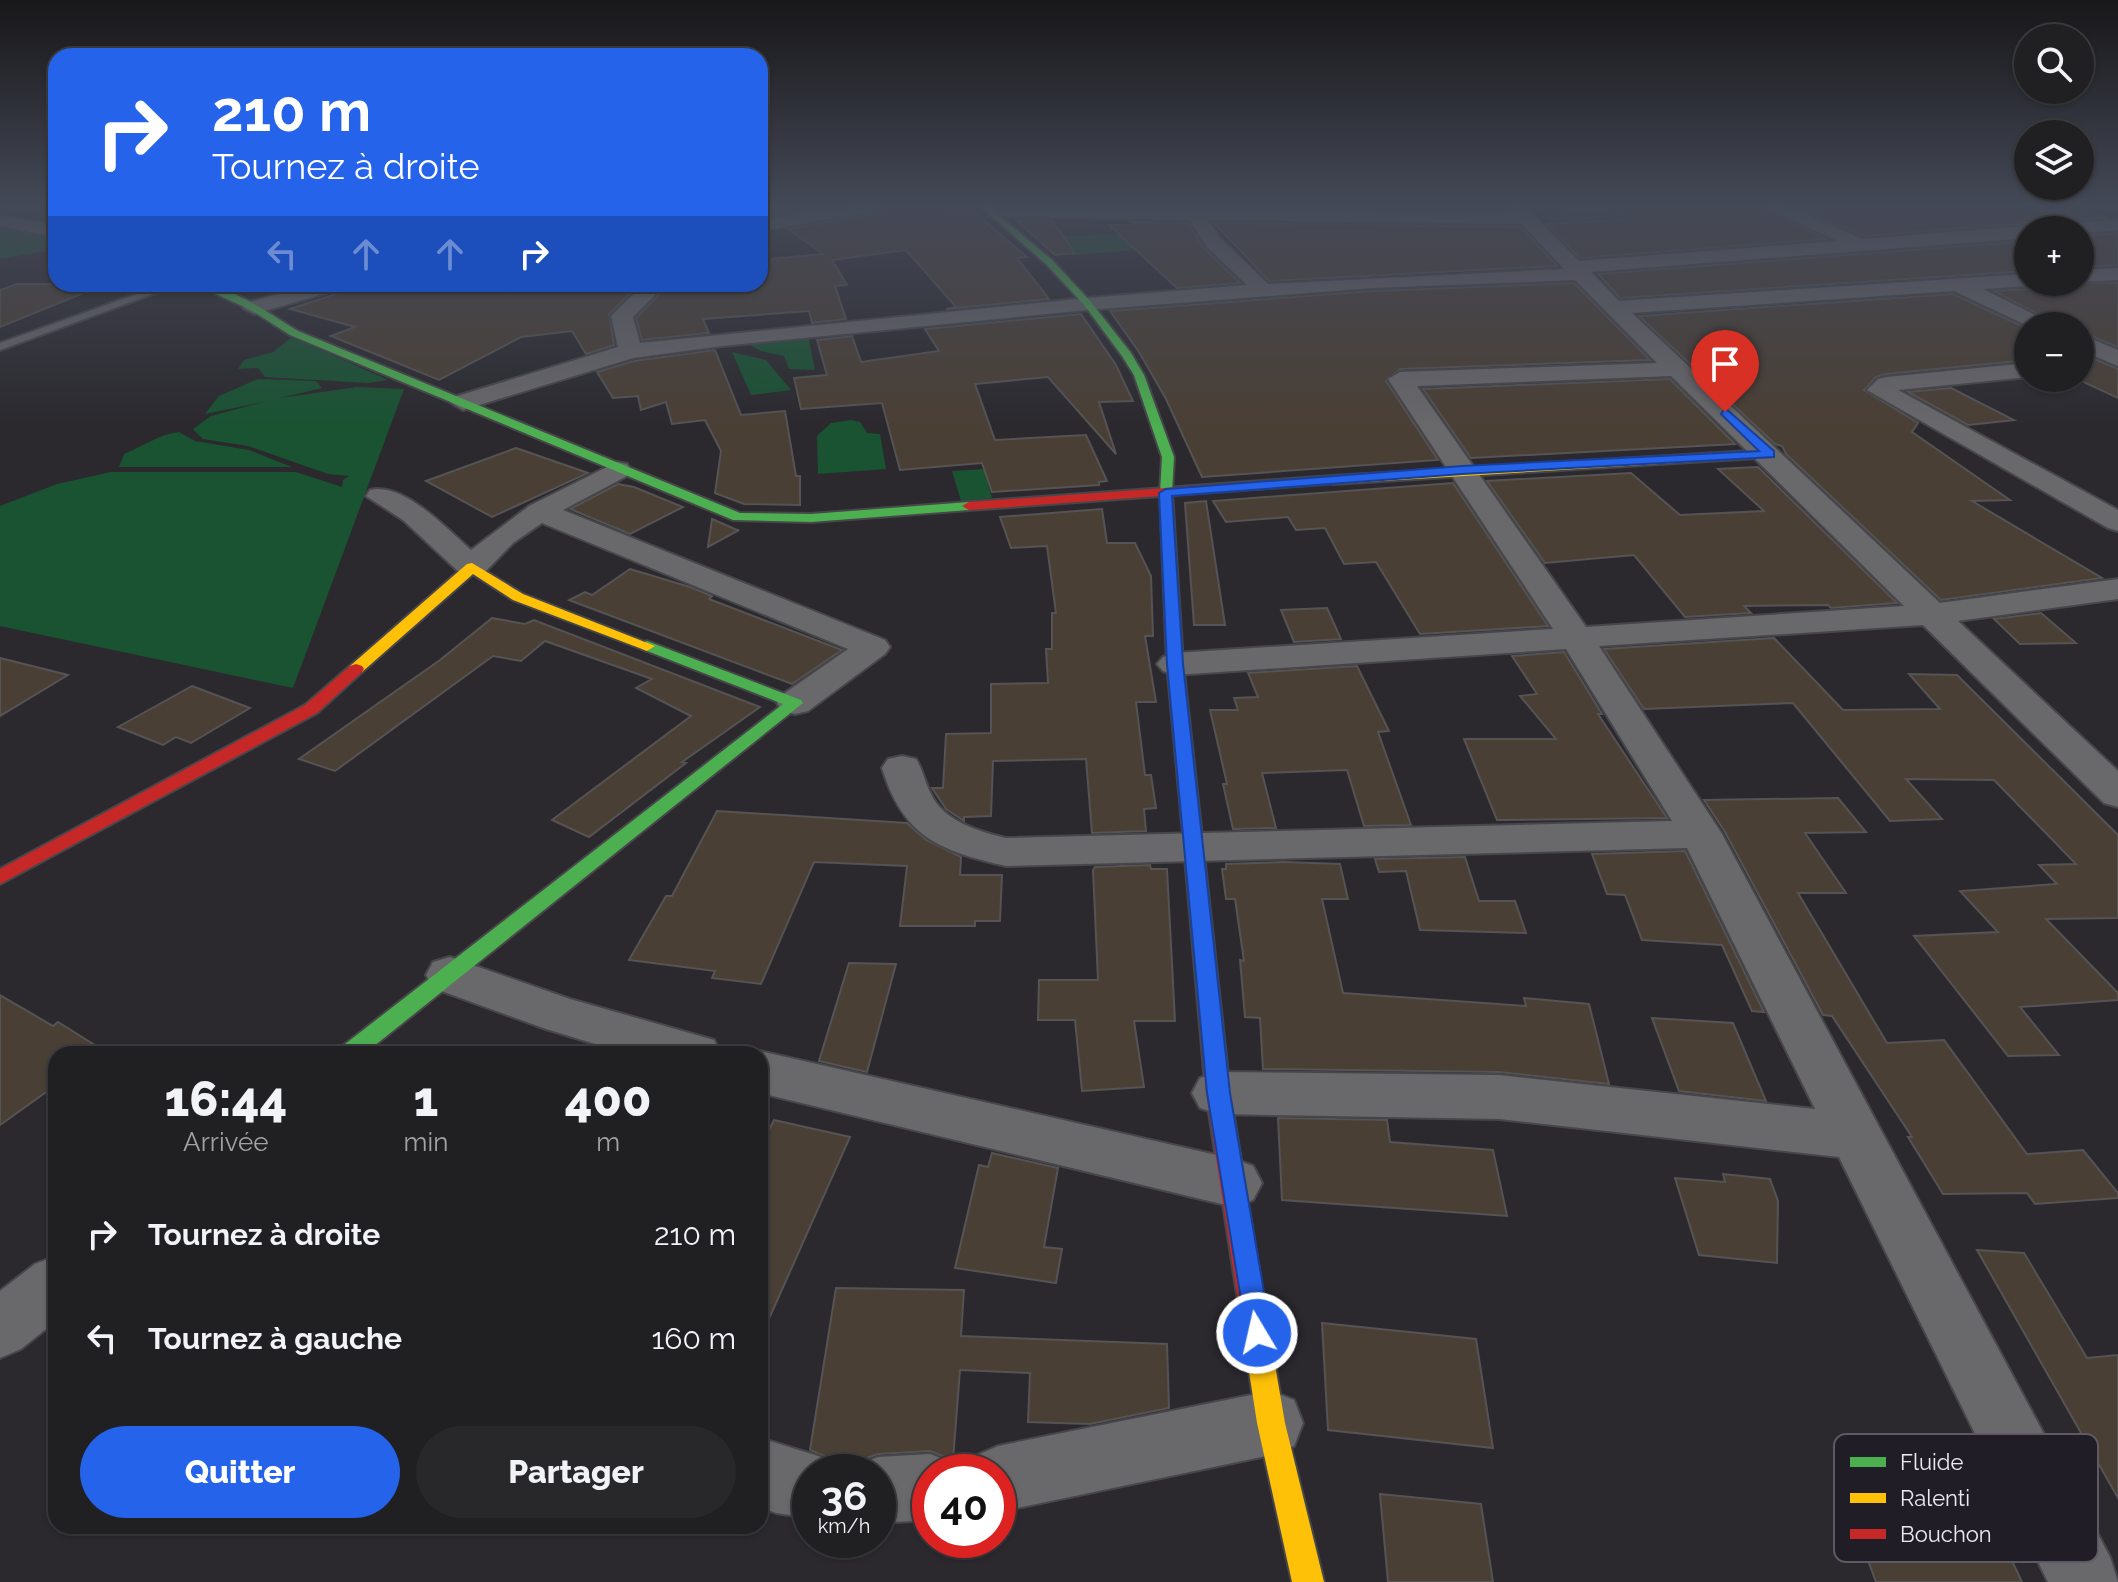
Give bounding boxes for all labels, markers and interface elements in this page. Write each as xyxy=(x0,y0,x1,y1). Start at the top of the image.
map controls xyxy=(2014,24,2094,392)
button: search xyxy=(2014,24,2094,104)
text: 210 m xyxy=(212,78,371,144)
icon: right xyxy=(80,80,184,184)
button: layers xyxy=(2014,120,2094,200)
text: Tournez à droite xyxy=(212,145,480,187)
button: + xyxy=(2014,216,2094,296)
icon: left xyxy=(260,232,304,276)
icon: ahead xyxy=(344,232,388,276)
icon: ahead xyxy=(428,232,472,276)
icon: right xyxy=(512,232,556,276)
button: − xyxy=(2014,312,2094,392)
pin xyxy=(1691,330,1759,412)
icon: arrive xyxy=(1703,342,1747,386)
text: 16:44 xyxy=(164,1071,287,1127)
text: 1 xyxy=(414,1071,438,1127)
text: 400 xyxy=(565,1071,652,1127)
text: Arrivée xyxy=(183,1127,269,1157)
text: min xyxy=(404,1127,448,1157)
text: m xyxy=(596,1127,620,1157)
icon: right xyxy=(80,1212,124,1256)
text: Tournez à droite xyxy=(148,1217,380,1252)
text: 210 m xyxy=(654,1217,736,1252)
position arrow xyxy=(1215,1291,1299,1375)
icon: left xyxy=(80,1316,124,1360)
text: Tournez à gauche xyxy=(148,1321,402,1356)
text: 160 m xyxy=(651,1321,736,1356)
button: Quitter xyxy=(80,1426,400,1518)
button: Partager xyxy=(416,1426,736,1518)
legend xyxy=(1834,1434,2098,1562)
text: Fluide xyxy=(1900,1449,1963,1475)
speed limit sign: 40 xyxy=(912,1454,1016,1558)
text: 36 xyxy=(821,1472,867,1519)
text: Ralenti xyxy=(1900,1485,1970,1511)
text: km/h xyxy=(818,1514,870,1538)
text: Bouchon xyxy=(1900,1521,1992,1547)

